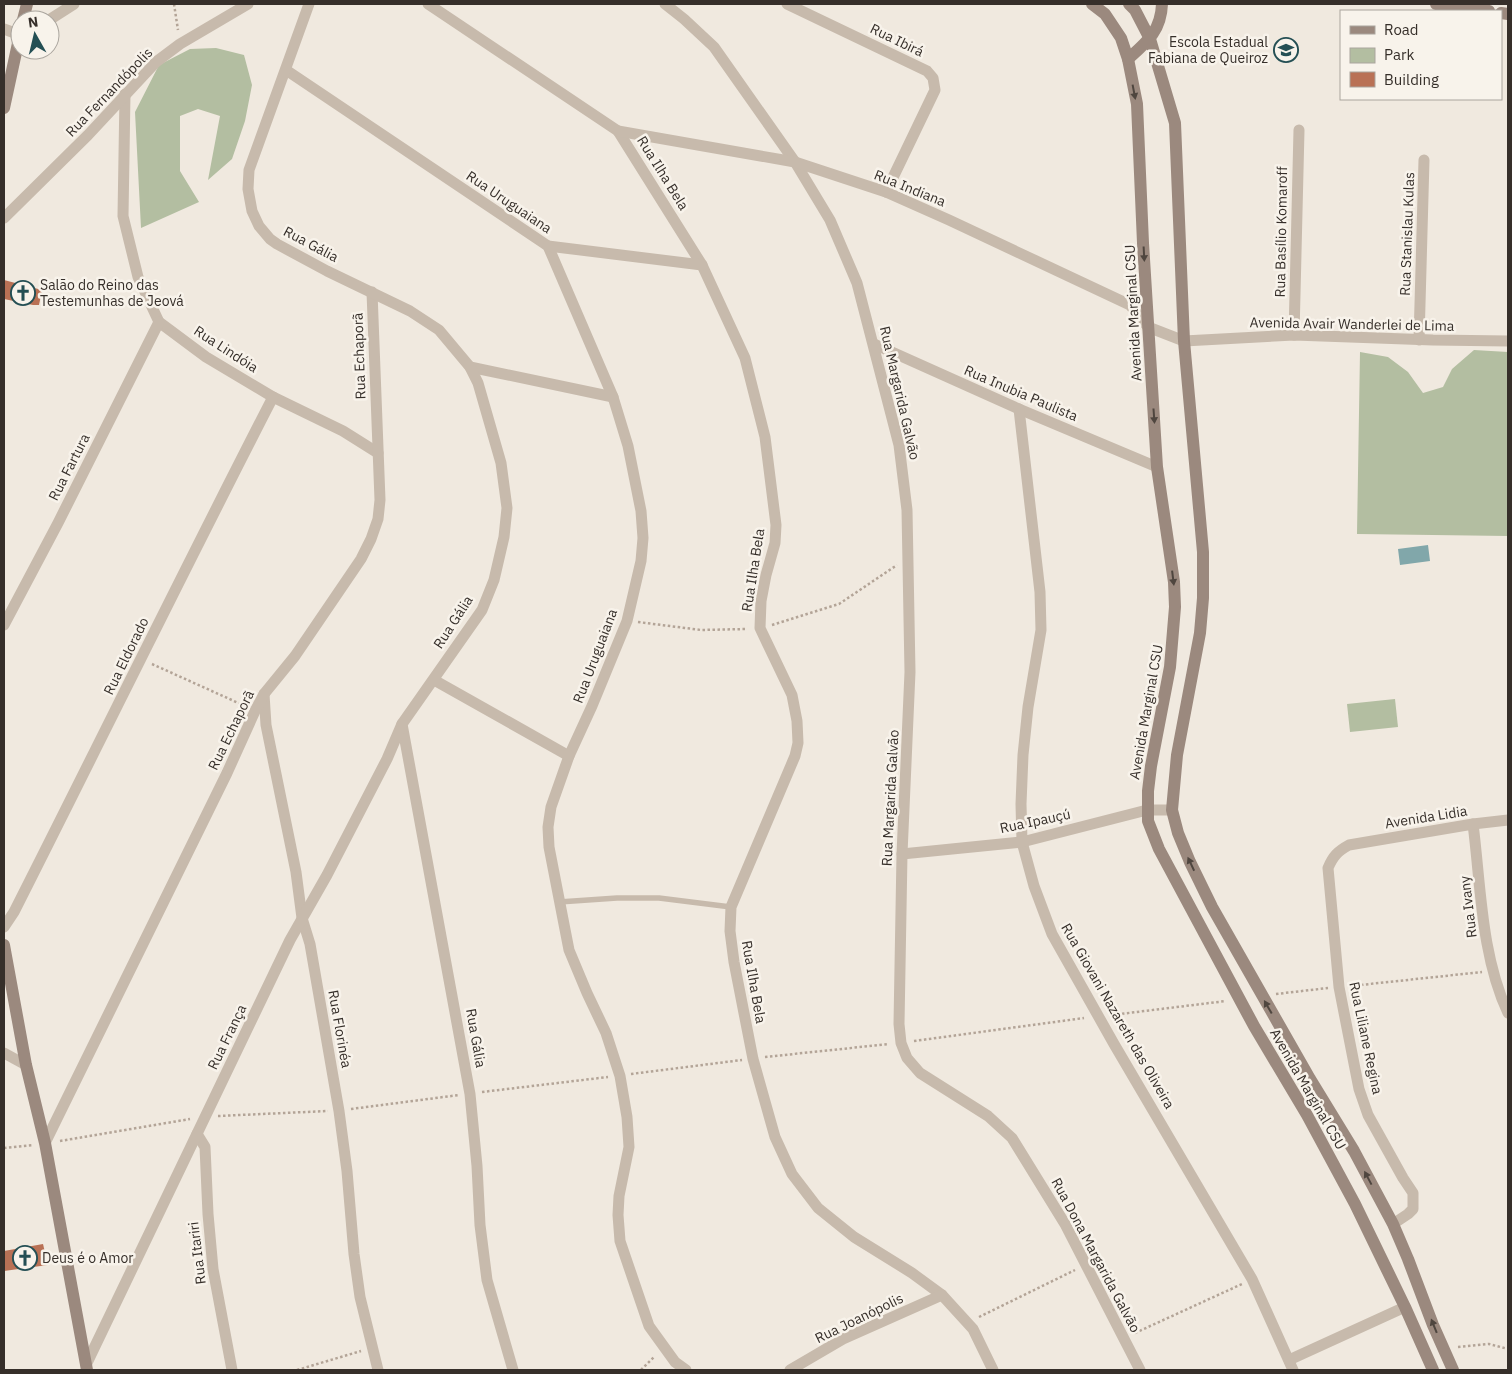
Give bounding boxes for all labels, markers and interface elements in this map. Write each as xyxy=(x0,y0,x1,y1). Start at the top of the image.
north arrow xyxy=(10,10,60,60)
legend xyxy=(1340,10,1502,100)
text: N xyxy=(27,13,39,32)
street label: Rua Ibirá xyxy=(867,19,927,61)
text: Road xyxy=(1384,20,1419,39)
place label: Escola Estadual Fabiana de Queiroz xyxy=(1148,33,1268,67)
school or university icon: Escola Estadual Fabiana de Queiroz xyxy=(1273,37,1299,63)
street label: Rua Fernandópolis xyxy=(62,43,156,140)
text: Park xyxy=(1384,45,1414,64)
text: Building xyxy=(1384,70,1439,89)
one-way arrow xyxy=(1131,85,1139,101)
street label: Rua Ilha Bela xyxy=(633,133,693,214)
street label: Rua Indiana xyxy=(871,165,949,211)
street label: Rua Basílio Komaroff xyxy=(1271,166,1291,298)
street label: Rua Uruguaiana xyxy=(463,167,556,238)
street label: Rua Stanislau Kulas xyxy=(1396,172,1418,296)
street label: Rua Gália xyxy=(280,222,342,266)
street label: Avenida Marginal CSU xyxy=(1120,244,1146,382)
one-way arrow xyxy=(1140,247,1148,263)
place label: Salão do Reino das Testemunhas de Jeová xyxy=(40,276,184,310)
church icon: Salão do Reino das Testemunhas de Jeová xyxy=(10,280,36,306)
street label: Rua Echaporã xyxy=(348,312,370,400)
street label: Avenida Avair Wanderlei de Lima xyxy=(1249,313,1455,335)
street label: Rua Lindóia xyxy=(190,322,262,377)
street label: Rua Margarida Galvão xyxy=(876,324,924,462)
street label: Rua Inubia Paulista xyxy=(961,361,1081,425)
one-way arrow xyxy=(1150,409,1158,425)
street label: Rua Fartura xyxy=(44,430,94,504)
street label: Rua Ilha Bela xyxy=(738,527,769,613)
one-way arrow xyxy=(1169,570,1177,586)
street label: Rua Gália xyxy=(429,592,477,652)
street label: Rua Uruguaiana xyxy=(569,606,621,706)
street label: Rua Eldorado xyxy=(99,614,153,698)
street label: Avenida Marginal CSU xyxy=(1125,643,1167,781)
street label: Rua Echaporã xyxy=(204,687,258,773)
street label: Rua Margarida Galvão xyxy=(877,729,903,867)
street label: Avenida Lidia xyxy=(1384,802,1469,832)
street label: Rua Ipauçú xyxy=(998,805,1072,837)
one-way arrow xyxy=(1187,857,1195,871)
street label: Rua Ivany xyxy=(1455,875,1481,939)
street label: Rua Giovani Nazareth das Oliveira xyxy=(1057,920,1179,1112)
street label: Rua Ilha Bela xyxy=(738,939,770,1025)
street label: Rua Liliane Regina xyxy=(1345,980,1387,1096)
street label: Rua Florinéa xyxy=(324,989,356,1070)
one-way arrow xyxy=(1264,1000,1273,1013)
street label: Rua França xyxy=(204,1001,251,1073)
street label: Rua Gália xyxy=(462,1007,490,1069)
street label: Avenida Marginal CSU xyxy=(1266,1025,1350,1153)
one-way arrow xyxy=(1363,1171,1372,1184)
street label: Rua Dona Margarida Galvão xyxy=(1048,1175,1145,1336)
street label: Rua Itariri xyxy=(184,1221,210,1285)
church icon: Deus é o Amor xyxy=(12,1245,38,1271)
place label: Deus é o Amor xyxy=(42,1249,133,1267)
street label: Rua Joanópolis xyxy=(812,1289,906,1347)
one-way arrow xyxy=(1430,1318,1438,1333)

